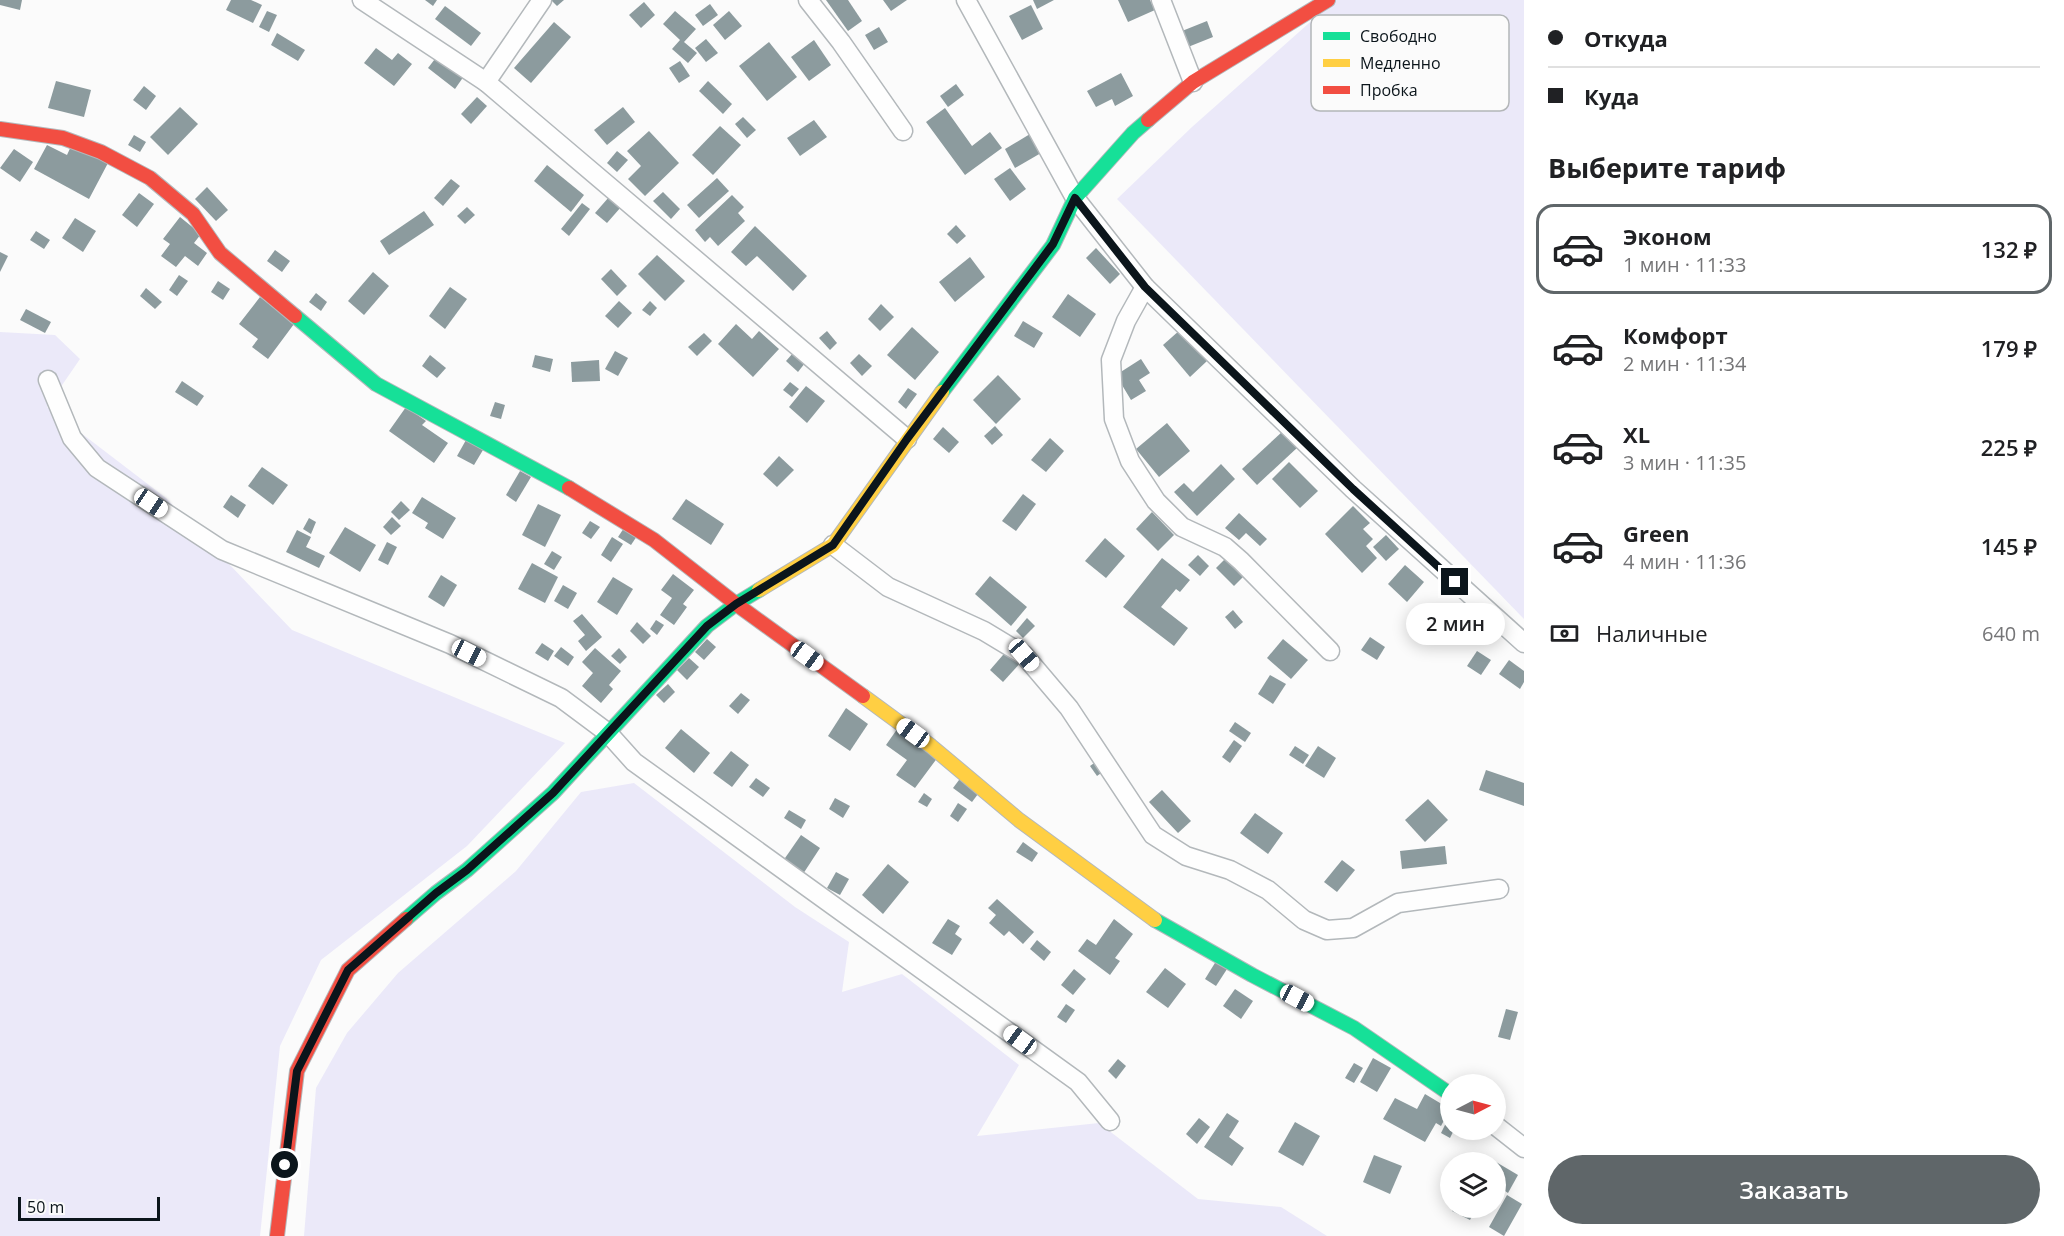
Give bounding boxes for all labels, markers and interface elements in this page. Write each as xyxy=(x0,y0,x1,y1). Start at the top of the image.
legend xyxy=(1311,15,1509,111)
text: Откуда xyxy=(1584,23,1668,53)
text: Свободно xyxy=(1360,25,1437,47)
text: Медленно xyxy=(1360,52,1441,74)
text: Пробка xyxy=(1360,79,1418,101)
text: Куда xyxy=(1584,81,1639,111)
text: Выберите тариф xyxy=(1548,149,1786,186)
text: Эконом xyxy=(1623,221,1712,251)
icon: car xyxy=(1551,222,1605,276)
text: 132 ₽ xyxy=(1981,234,2037,264)
text: 1 мин · 11:33 xyxy=(1623,251,1746,278)
text: Комфорт xyxy=(1623,320,1728,350)
icon: car xyxy=(1551,321,1605,375)
text: 179 ₽ xyxy=(1981,333,2037,363)
text: 2 мин · 11:34 xyxy=(1623,350,1746,377)
text: XL xyxy=(1623,419,1650,449)
icon: car xyxy=(1551,420,1605,474)
text: 225 ₽ xyxy=(1981,432,2037,462)
text: 3 мин · 11:35 xyxy=(1623,449,1746,476)
car xyxy=(131,485,171,521)
text: Green xyxy=(1623,518,1689,548)
icon: car xyxy=(1551,519,1605,573)
text: 145 ₽ xyxy=(1981,531,2037,561)
text: 4 мин · 11:36 xyxy=(1623,548,1746,575)
route end xyxy=(1441,568,1468,595)
callout: 2 мин xyxy=(1406,603,1504,645)
text: 2 мин xyxy=(1426,610,1485,637)
icon: cash xyxy=(1548,617,1581,650)
text: Наличные xyxy=(1596,618,1708,648)
text: 640 m xyxy=(1982,620,2040,647)
car xyxy=(1005,636,1043,674)
car xyxy=(449,637,489,669)
car xyxy=(787,638,827,674)
car xyxy=(893,715,933,751)
car xyxy=(1277,982,1317,1014)
car xyxy=(1000,1022,1040,1058)
north arrow xyxy=(1440,1074,1506,1140)
map controls xyxy=(1440,1074,1506,1218)
route start xyxy=(271,1151,298,1178)
button: layers xyxy=(1440,1152,1506,1218)
button: Заказать xyxy=(1548,1155,2040,1224)
scale bar xyxy=(18,1194,160,1222)
text: 50 m xyxy=(27,1196,64,1218)

